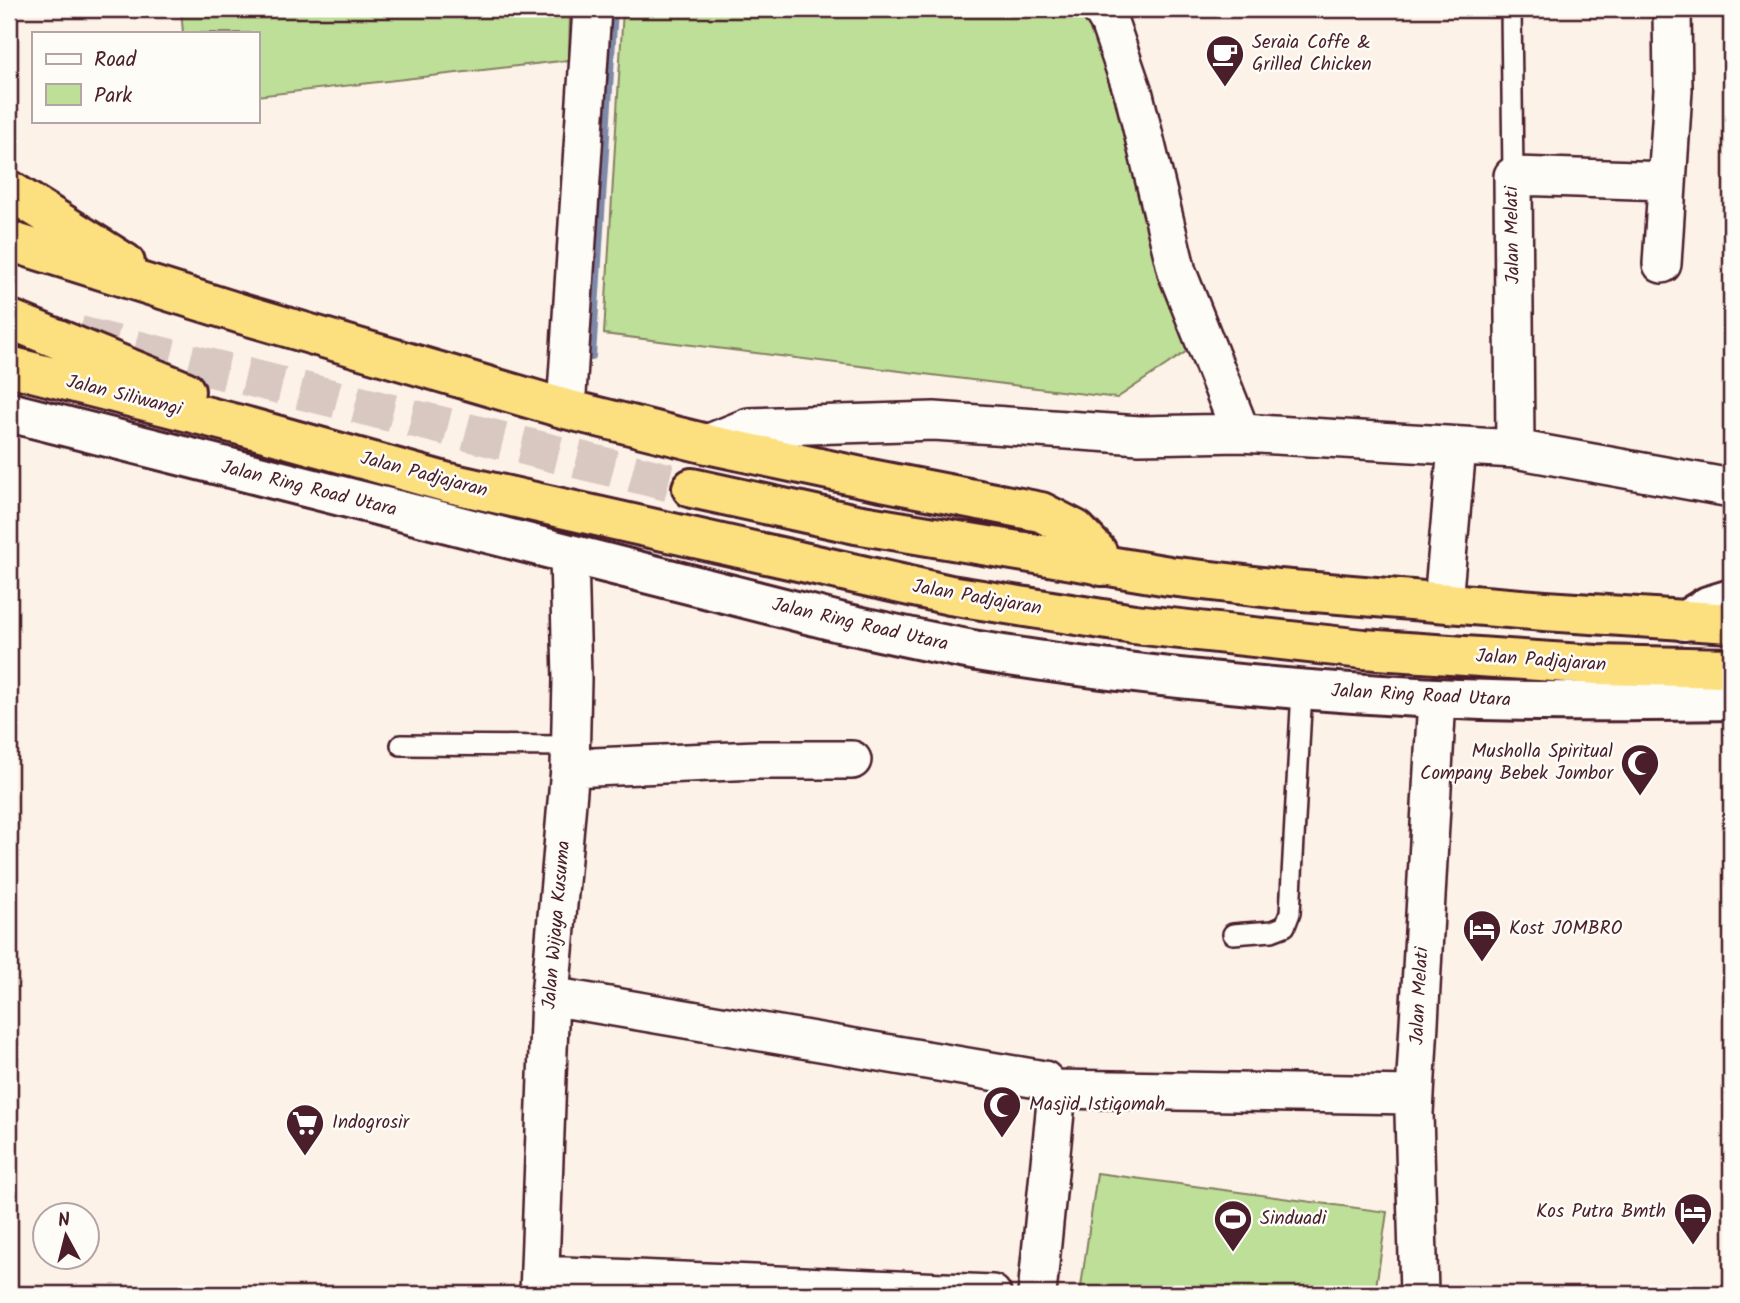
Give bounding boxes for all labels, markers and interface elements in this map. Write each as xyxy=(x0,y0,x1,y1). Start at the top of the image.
place label: Seraia Coffe & Grilled Chicken xyxy=(1252,28,1372,80)
legend xyxy=(32,32,259,122)
cafe icon: Seraia Coffe & Grilled Chicken xyxy=(1204,33,1246,88)
text: Road xyxy=(94,44,137,77)
text: Park xyxy=(94,80,132,113)
street label: Jalan Melati xyxy=(1497,184,1529,284)
street label: Jalan Siliwangi xyxy=(63,367,186,425)
street label: Jalan Padjajaran xyxy=(357,444,491,506)
street label: Jalan Ring Road Utara xyxy=(218,453,400,525)
street label: Jalan Padjajaran xyxy=(910,572,1044,624)
street label: Jalan Ring Road Utara xyxy=(769,590,951,660)
street label: Jalan Padjajaran xyxy=(1475,641,1607,681)
street label: Jalan Ring Road Utara xyxy=(1330,676,1512,716)
place label: Musholla Spiritual Company Bebek Jombor xyxy=(1420,737,1615,789)
mosque icon: Musholla Spiritual Company Bebek Jombor xyxy=(1619,742,1661,797)
street label: Jalan Wijaya Kusuma xyxy=(535,839,579,1011)
hotel icon: Kost JOMBRO xyxy=(1461,908,1503,963)
place label: Kost JOMBRO xyxy=(1509,914,1623,944)
street label: Jalan Melati xyxy=(1402,945,1438,1046)
mosque icon: Masjid Istiqomah xyxy=(981,1084,1023,1139)
place label: Masjid Istiqomah xyxy=(1029,1090,1165,1120)
supermarket icon: Indogrosir xyxy=(284,1102,326,1157)
place label: Indogrosir xyxy=(332,1108,411,1138)
hotel icon: Kos Putra Bmth xyxy=(1672,1191,1714,1246)
place label: Kos Putra Bmth xyxy=(1536,1197,1666,1227)
sports icon: Sinduadi xyxy=(1212,1198,1254,1253)
north arrow xyxy=(32,1202,102,1272)
place label: Sinduadi xyxy=(1260,1204,1328,1234)
text: N xyxy=(56,1205,72,1237)

